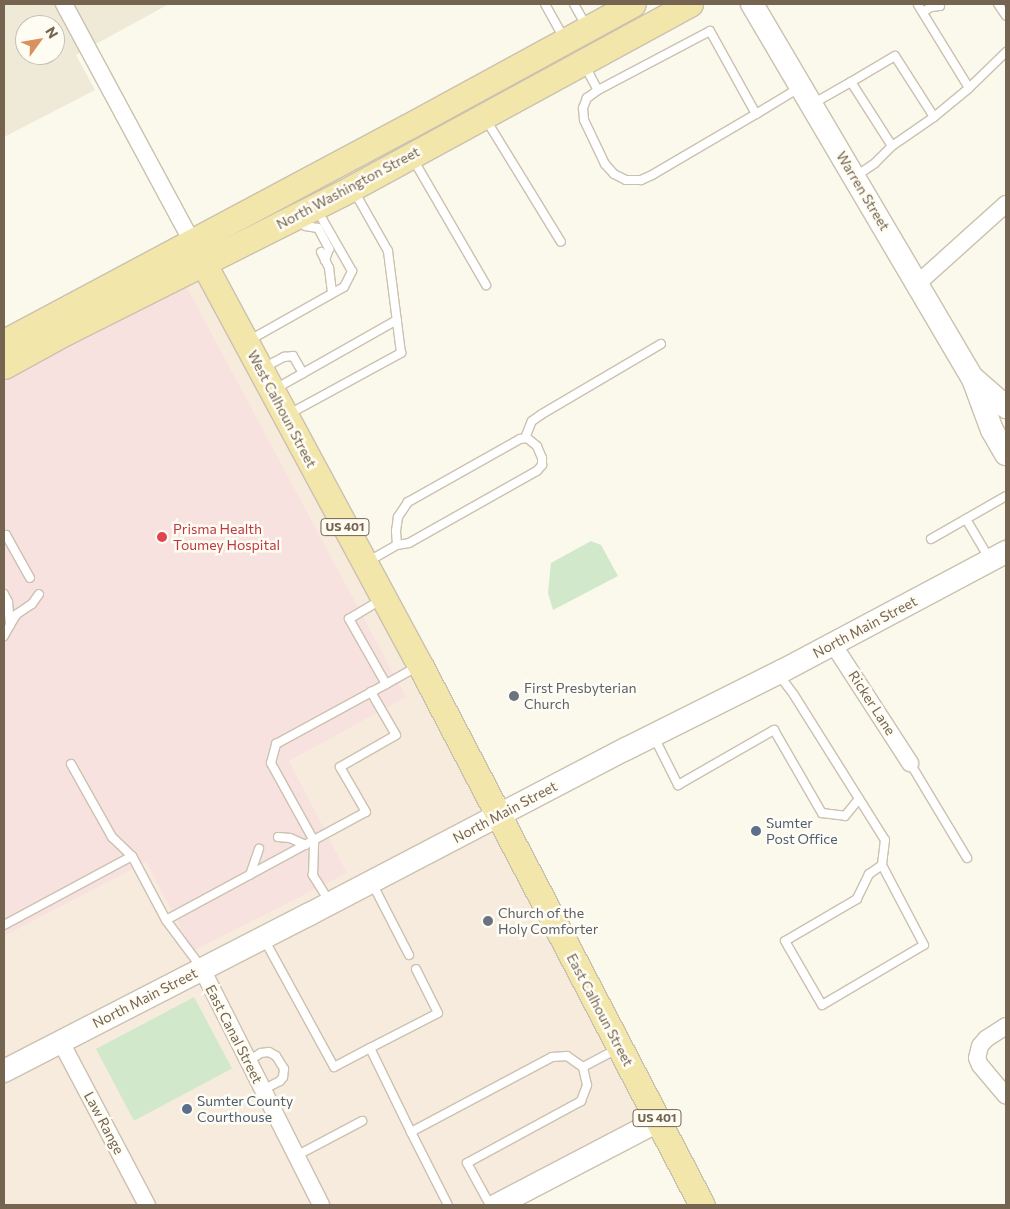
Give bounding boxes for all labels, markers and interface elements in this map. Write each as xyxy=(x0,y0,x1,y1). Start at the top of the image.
north arrow xyxy=(15,15,65,65)
text: N xyxy=(42,23,62,41)
street label: North Washington Street xyxy=(274,143,422,233)
street label: Warren Street xyxy=(833,148,893,234)
street label: West Calhoun Street xyxy=(244,347,320,471)
road number: US 401 xyxy=(320,518,370,536)
place label: Prisma Health Toumey Hospital xyxy=(173,521,280,554)
marker: Prisma Health Toumey Hospital xyxy=(155,530,169,544)
street label: North Main Street xyxy=(810,592,920,662)
street label: Ricker Lane xyxy=(845,668,899,738)
place label: First Presbyterian Church xyxy=(524,680,637,712)
marker: First Presbyterian Church xyxy=(508,690,520,702)
street label: North Main Street xyxy=(450,777,560,847)
place label: Sumter Post Office xyxy=(766,815,838,848)
marker: Sumter Post Office xyxy=(750,825,762,837)
place label: Church of the Holy Comforter xyxy=(498,905,598,938)
marker: Church of the Holy Comforter xyxy=(482,915,494,927)
street label: East Calhoun Street xyxy=(563,951,637,1069)
street label: North Main Street xyxy=(90,964,200,1032)
street label: East Canal Street xyxy=(202,982,266,1086)
street label: Law Range xyxy=(80,1089,128,1157)
place label: Sumter County Courthouse xyxy=(197,1093,293,1126)
marker: Sumter County Courthouse xyxy=(181,1103,193,1115)
road number: US 401 xyxy=(632,1108,682,1128)

